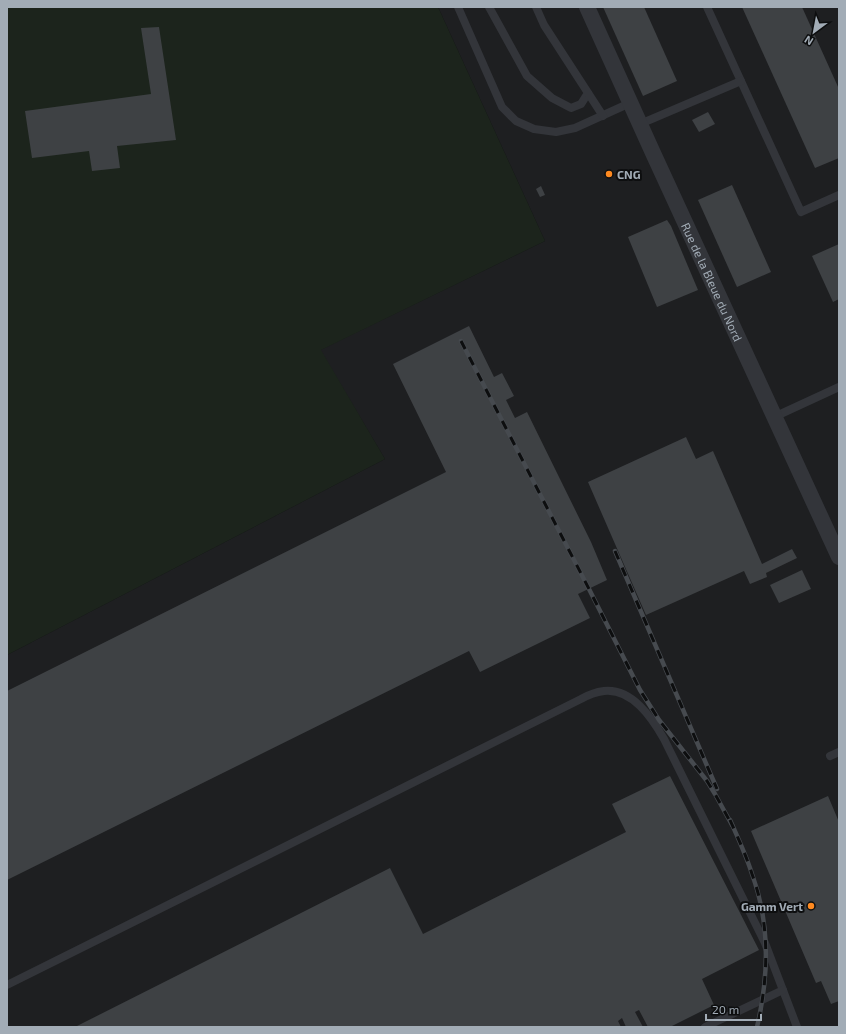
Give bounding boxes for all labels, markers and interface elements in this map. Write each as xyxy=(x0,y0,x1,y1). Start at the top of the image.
north arrow xyxy=(794,12,834,52)
text: N xyxy=(802,33,815,49)
place label: CNG xyxy=(617,167,641,181)
marker: CNG xyxy=(604,169,614,179)
street label: Rue de la Bleue du Nord xyxy=(679,220,746,343)
place label: Gamm Vert xyxy=(741,899,803,913)
marker: Gamm Vert xyxy=(806,901,816,911)
scale bar xyxy=(706,996,761,1022)
text: 20 m xyxy=(712,1002,739,1016)

